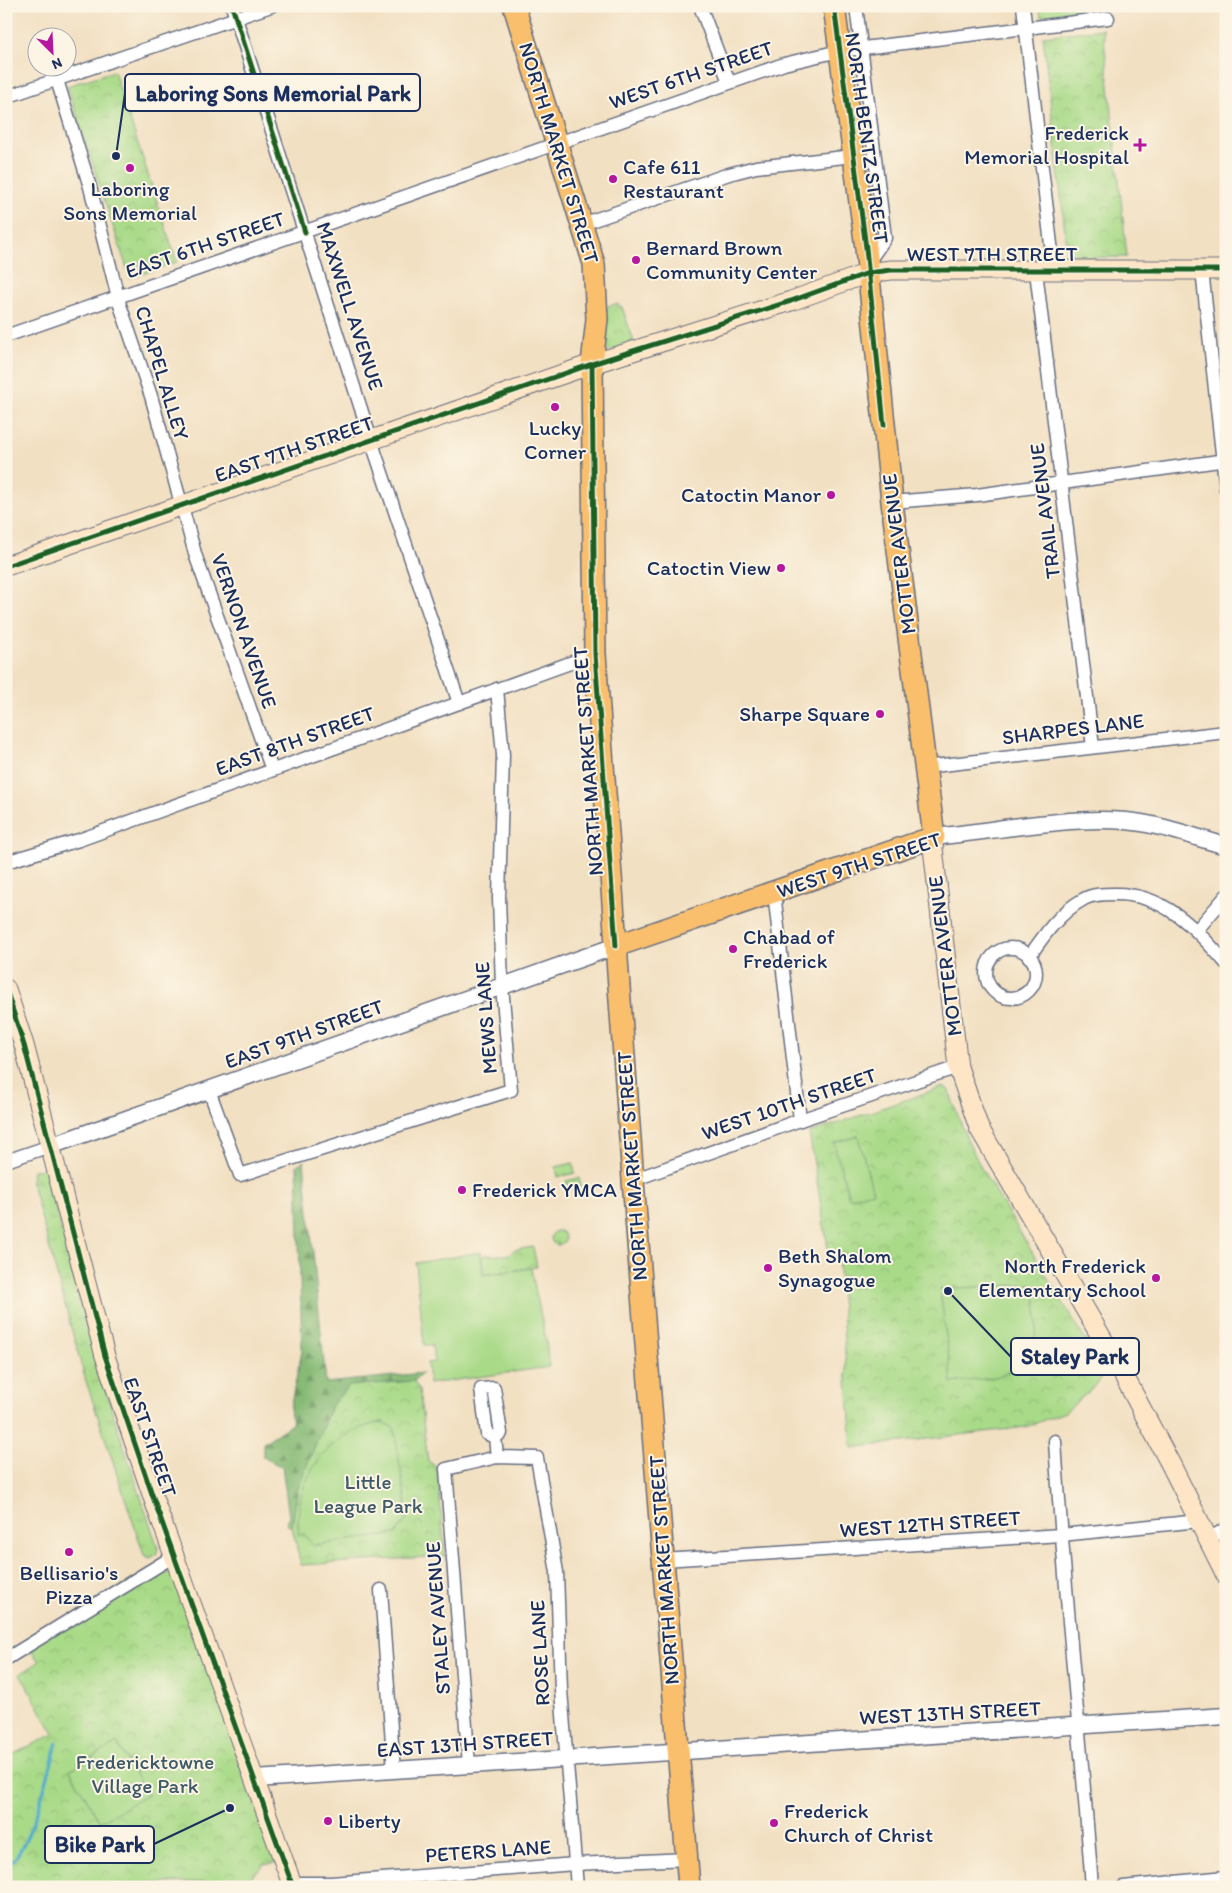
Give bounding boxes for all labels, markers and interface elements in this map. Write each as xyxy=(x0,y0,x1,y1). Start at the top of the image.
north arrow xyxy=(28,28,78,78)
street label: NORTH BENTZ STREET xyxy=(840,31,895,245)
street label: WEST 6TH STREET xyxy=(606,35,776,114)
street label: NORTH MARKET STREET xyxy=(514,39,605,267)
text: N xyxy=(49,54,65,73)
callout: Laboring Sons Memorial Park xyxy=(125,74,420,111)
text: Laboring Sons Memorial Park xyxy=(135,80,412,107)
place label: Frederick Memorial Hospital xyxy=(964,120,1129,169)
marker: Frederick Memorial Hospital xyxy=(1133,138,1147,152)
place label: Cafe 611 Restaurant xyxy=(623,154,724,203)
marker: Laboring Sons Memorial xyxy=(124,162,136,174)
marker: Cafe 611 Restaurant xyxy=(607,173,619,185)
place label: Laboring Sons Memorial xyxy=(63,176,197,225)
street label: EAST 6TH STREET xyxy=(122,205,288,284)
street label: MAXWELL AVENUE xyxy=(311,219,389,393)
place label: Bernard Brown Community Center xyxy=(646,235,817,284)
street label: WEST 7TH STREET xyxy=(906,241,1078,266)
marker: Bernard Brown Community Center xyxy=(630,254,642,266)
street label: CHAPEL ALLEY xyxy=(130,303,195,443)
marker: Lucky Corner xyxy=(549,401,561,413)
street label: EAST 7TH STREET xyxy=(211,410,377,487)
place label: Lucky Corner xyxy=(524,415,587,464)
street label: TRAIL AVENUE xyxy=(1024,442,1065,580)
street label: MOTTER AVENUE xyxy=(876,472,921,636)
place label: Catoctin Manor xyxy=(681,482,822,507)
marker: Catoctin Manor xyxy=(825,489,837,501)
street label: VERNON AVENUE xyxy=(206,550,283,712)
place label: Catoctin View xyxy=(647,555,771,580)
marker: Catoctin View xyxy=(775,562,787,574)
street label: NORTH MARKET STREET xyxy=(567,645,608,877)
street label: EAST 8TH STREET xyxy=(212,700,378,781)
place label: Sharpe Square xyxy=(739,701,870,726)
street label: SHARPES LANE xyxy=(1001,707,1145,750)
marker: Sharpe Square xyxy=(874,708,886,720)
street label: WEST 9TH STREET xyxy=(773,826,945,903)
street label: MOTTER AVENUE xyxy=(922,874,967,1038)
place label: Chabad of Frederick xyxy=(743,924,835,973)
marker: Chabad of Frederick xyxy=(727,943,739,955)
street label: MEWS LANE xyxy=(469,961,502,1075)
street label: EAST 9TH STREET xyxy=(221,993,387,1074)
street label: NORTH MARKET STREET xyxy=(611,1050,652,1282)
street label: WEST 10TH STREET xyxy=(698,1062,880,1145)
place label: Frederick YMCA xyxy=(472,1177,618,1202)
marker: Frederick YMCA xyxy=(456,1184,468,1196)
place label: Beth Shalom Synagogue xyxy=(778,1243,892,1292)
place label: North Frederick Elementary School xyxy=(979,1253,1146,1302)
marker: Beth Shalom Synagogue xyxy=(762,1262,774,1274)
marker: North Frederick Elementary School xyxy=(1150,1272,1162,1284)
callout: Staley Park xyxy=(1011,1338,1139,1375)
text: Staley Park xyxy=(1021,1343,1130,1370)
street label: EAST STREET xyxy=(118,1374,183,1500)
street label: NORTH MARKET STREET xyxy=(643,1454,684,1686)
park label: Little League Park xyxy=(313,1469,423,1518)
street label: WEST 12TH STREET xyxy=(839,1505,1022,1542)
street label: STALEY AVENUE xyxy=(420,1541,455,1695)
marker: Bellisario's Pizza xyxy=(63,1546,75,1558)
place label: Bellisario's Pizza xyxy=(20,1560,118,1609)
street label: ROSE LANE xyxy=(524,1599,555,1707)
street label: WEST 13TH STREET xyxy=(859,1695,1042,1730)
street label: EAST 13TH STREET xyxy=(376,1725,554,1762)
park label: Fredericktowne Village Park xyxy=(76,1749,214,1798)
place label: Frederick Church of Christ xyxy=(784,1798,933,1847)
place label: Liberty xyxy=(338,1808,401,1833)
marker: Liberty xyxy=(322,1815,334,1827)
marker: Frederick Church of Christ xyxy=(768,1817,780,1829)
callout: Bike Park xyxy=(45,1826,154,1863)
text: Bike Park xyxy=(55,1831,146,1858)
street label: PETERS LANE xyxy=(424,1834,552,1867)

